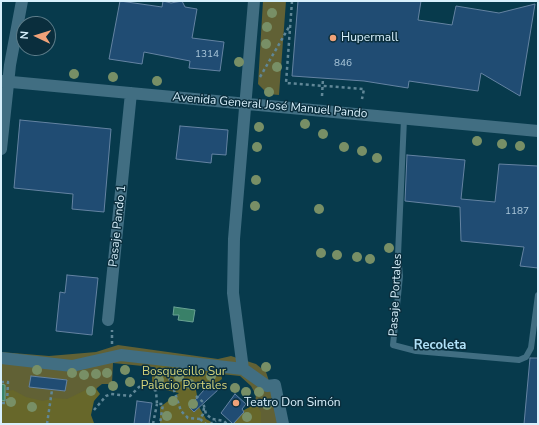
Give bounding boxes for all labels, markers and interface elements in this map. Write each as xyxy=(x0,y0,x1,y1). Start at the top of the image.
north arrow xyxy=(16,16,56,56)
text: N xyxy=(17,31,32,40)
place label: Hupermall xyxy=(341,31,398,45)
marker: Hupermall xyxy=(328,33,338,43)
house number: 1314 xyxy=(195,49,219,61)
house number: 846 xyxy=(334,58,352,70)
street label: Avenida General José Manuel Pando xyxy=(172,90,368,122)
street label: Pasaje Pando 1 xyxy=(107,184,129,268)
house number: 1187 xyxy=(505,206,529,218)
street label: Pasaje Portales xyxy=(387,253,405,337)
district label: Recoleta xyxy=(414,338,466,354)
park label: Bosquecillo Sur Palacio Portales xyxy=(141,365,227,393)
place label: Teatro Don Simón xyxy=(244,396,341,410)
marker: Teatro Don Simón xyxy=(231,398,241,408)

